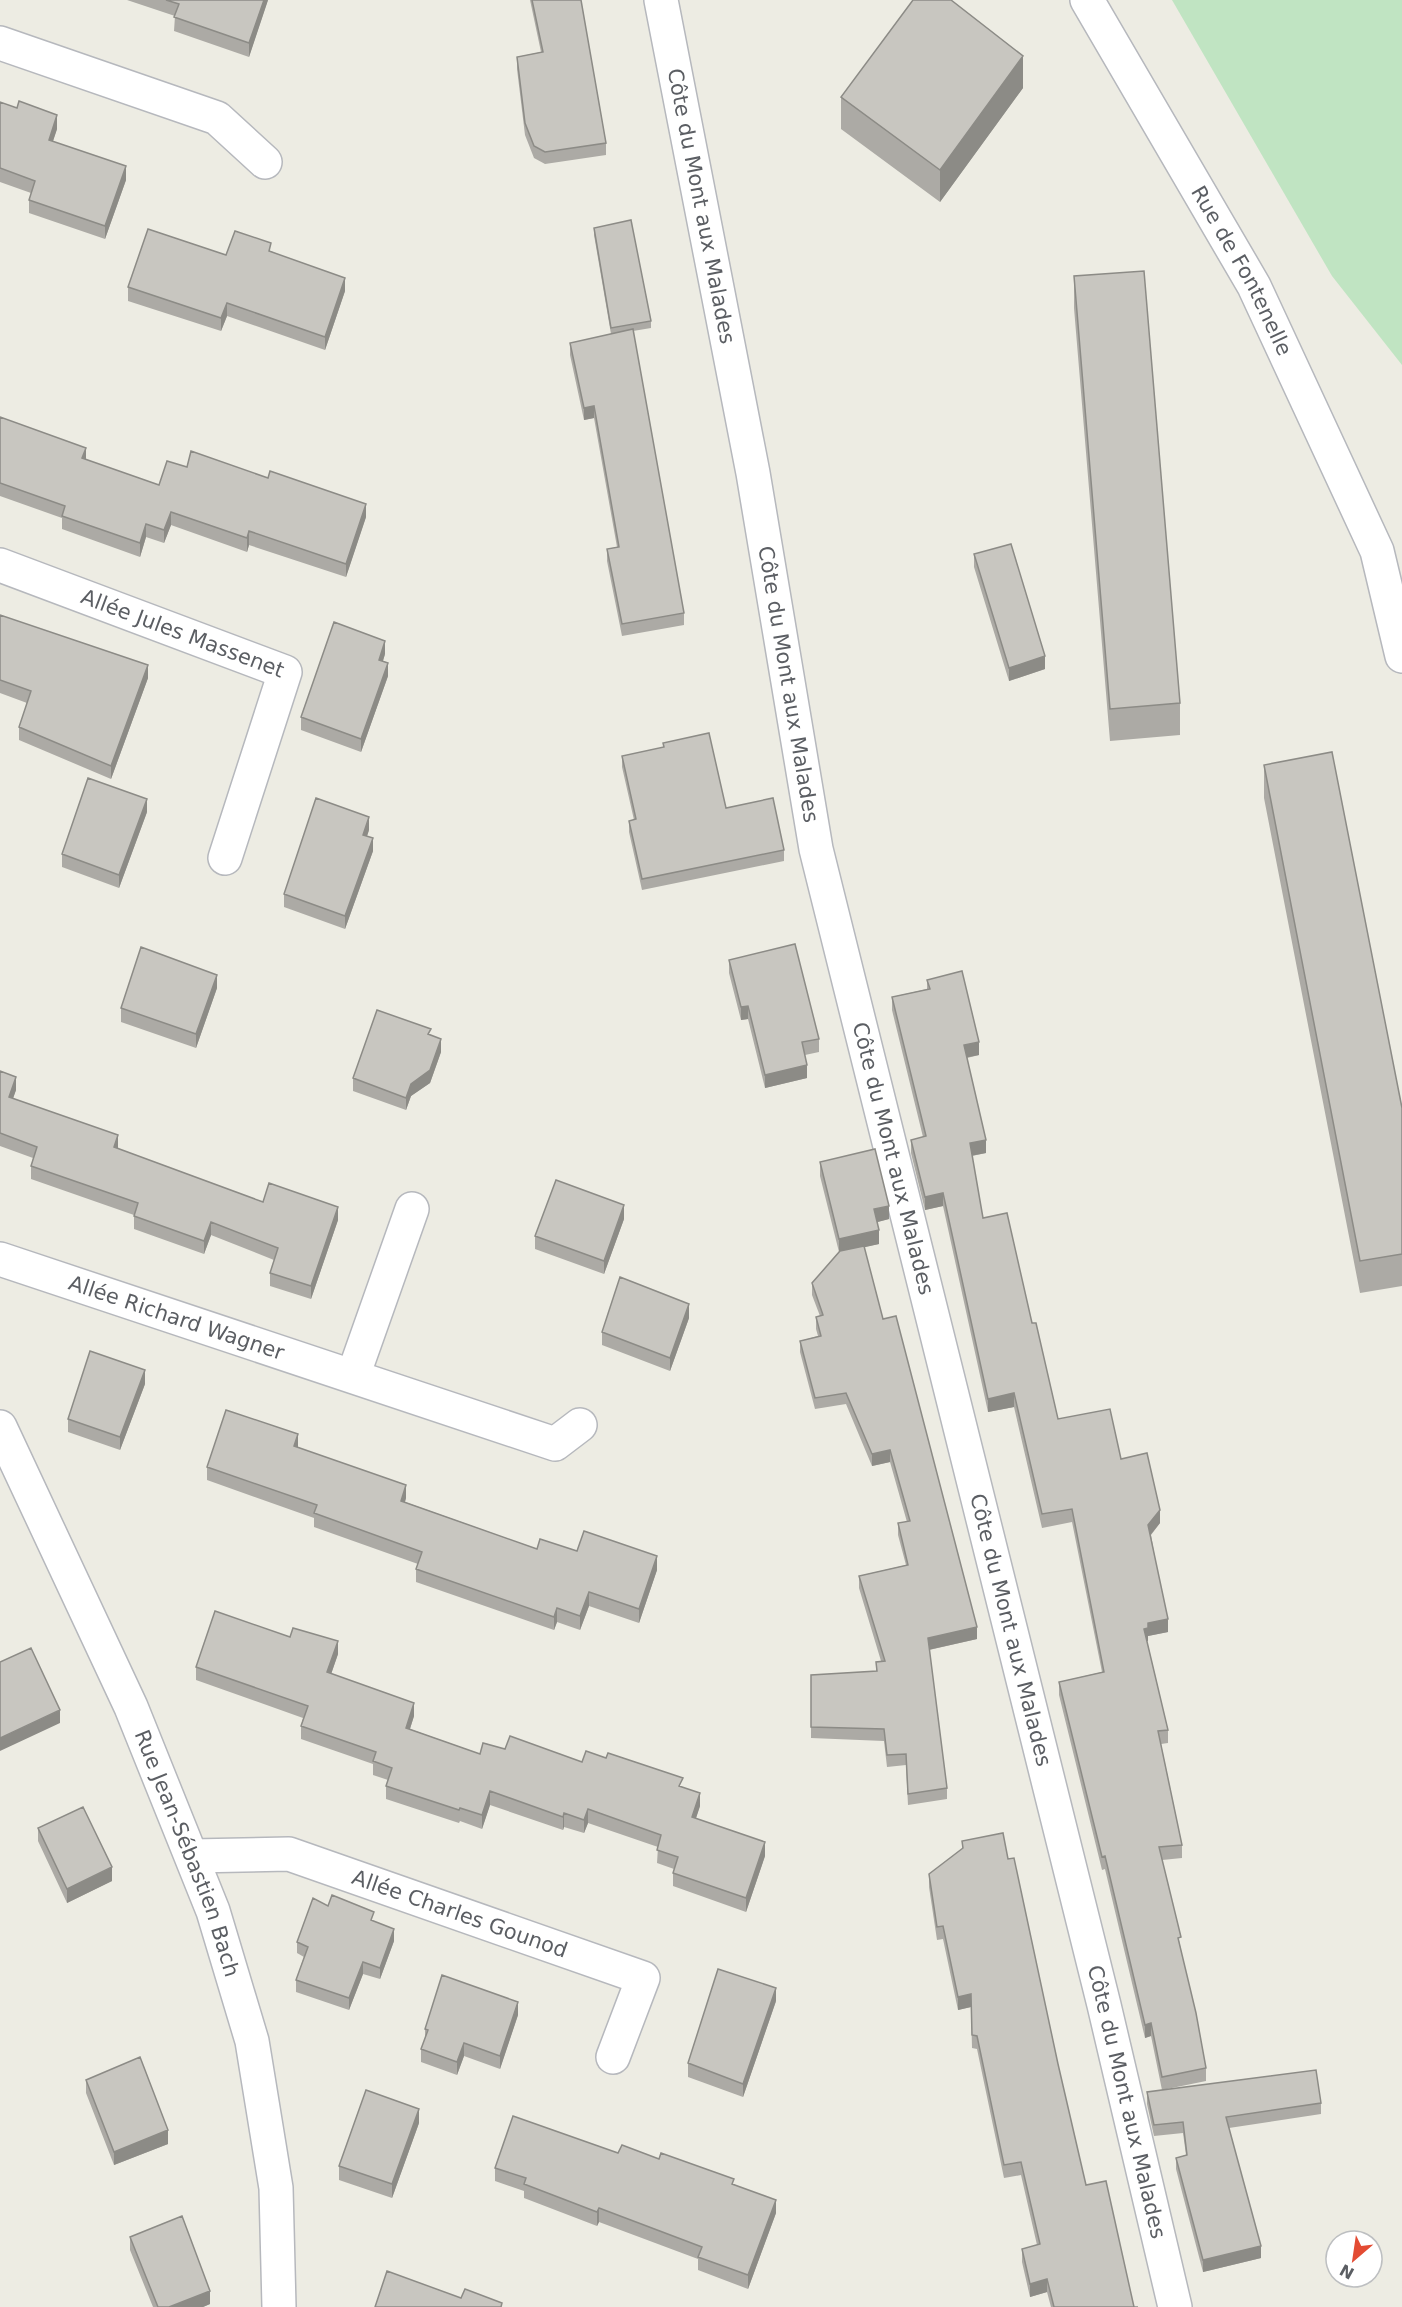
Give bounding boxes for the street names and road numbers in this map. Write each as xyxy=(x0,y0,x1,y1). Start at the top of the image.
street label: Côte du Mont aux Malades xyxy=(663,66,740,346)
street label: Rue de Fontenelle xyxy=(1186,182,1297,359)
street label: Côte du Mont aux Malades xyxy=(753,544,823,824)
street label: Allée Jules Massenet xyxy=(78,585,287,683)
street label: Côte du Mont aux Malades xyxy=(848,1020,939,1297)
street label: Allée Richard Wagner xyxy=(66,1271,288,1365)
street label: Côte du Mont aux Malades xyxy=(965,1491,1056,1769)
street label: Rue Jean-Sébastien Bach xyxy=(130,1726,244,1980)
street label: Allée Charles Gounod xyxy=(349,1865,571,1963)
street label: Côte du Mont aux Malades xyxy=(1083,1963,1171,2241)

